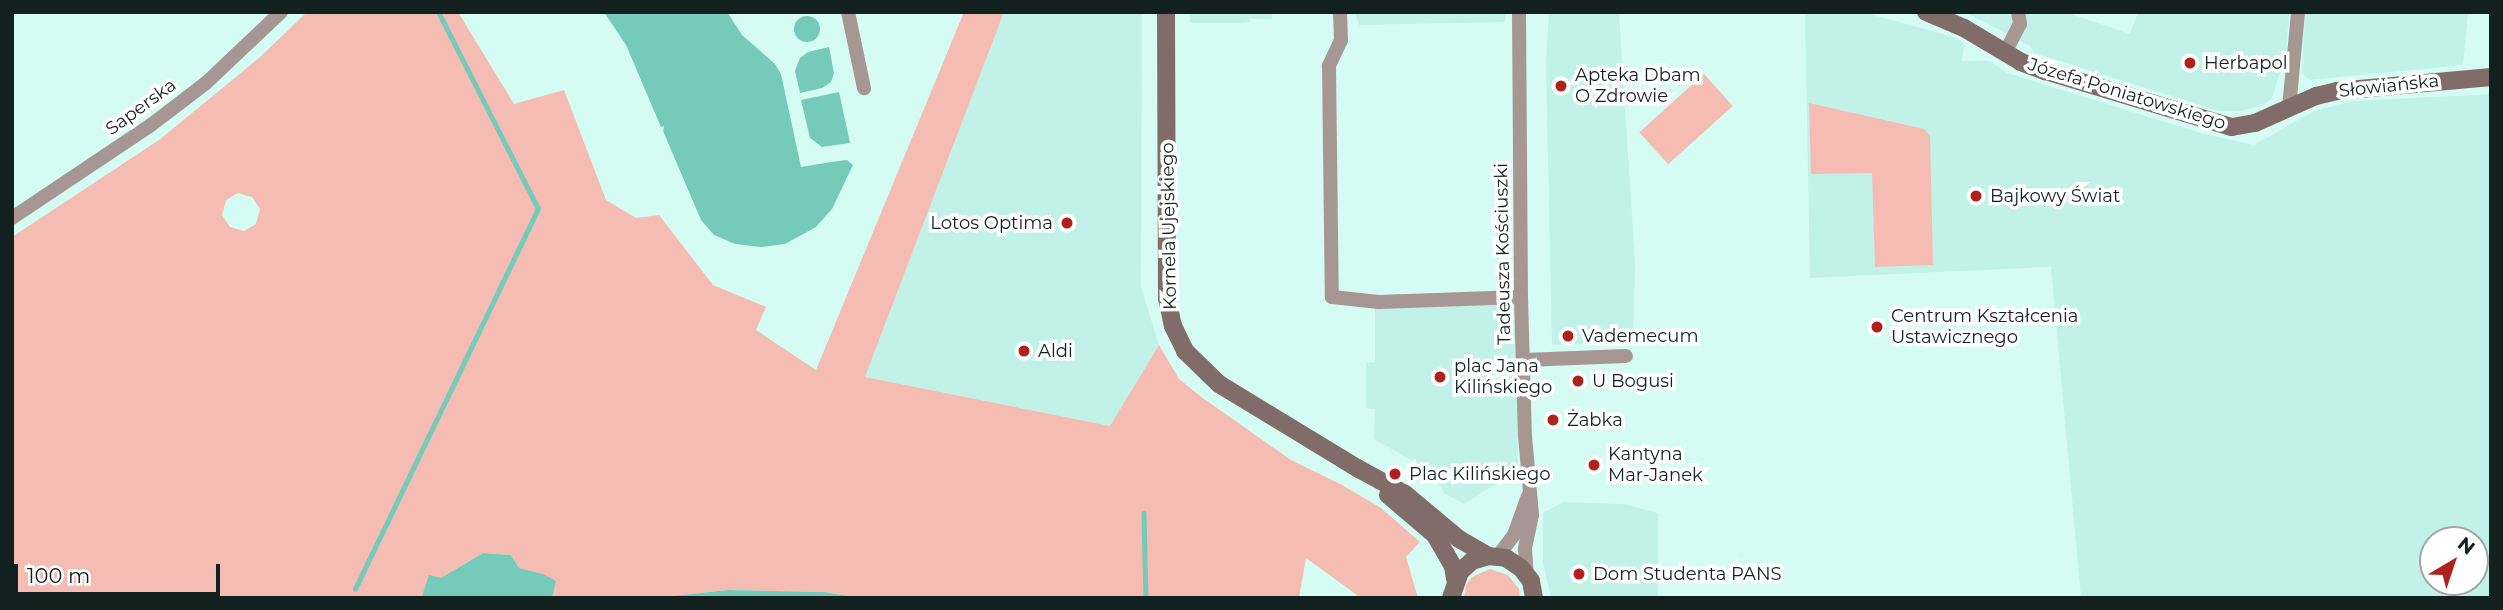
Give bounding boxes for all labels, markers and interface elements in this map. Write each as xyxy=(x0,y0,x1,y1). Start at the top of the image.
place label: Herbapol xyxy=(2204,52,2288,74)
street label: Józefa Poniatowskiego xyxy=(2026,54,2228,134)
marker: Herbapol xyxy=(2182,55,2198,71)
place label: Apteka Dbam O Zdrowie xyxy=(1575,65,1701,108)
street label: Słowiańska xyxy=(2338,70,2440,102)
street label: Saperska xyxy=(102,74,180,140)
marker: Apteka Dbam O Zdrowie xyxy=(1553,78,1569,94)
street label: Kornela Ujejskiego xyxy=(1157,142,1181,310)
street label: Tadeusza Kościuszki xyxy=(1491,163,1515,345)
place label: Bajkowy Świat xyxy=(1990,185,2120,207)
marker: Bajkowy Świat xyxy=(1968,188,1984,204)
place label: Lotos Optima xyxy=(930,212,1053,234)
marker: Lotos Optima xyxy=(1059,215,1075,231)
place label: Centrum Kształcenia Ustawicznego xyxy=(1891,306,2078,348)
marker: Centrum Kształcenia Ustawicznego xyxy=(1869,319,1885,335)
place label: Vademecum xyxy=(1582,325,1699,347)
marker: Vademecum xyxy=(1560,328,1576,344)
place label: Aldi xyxy=(1038,340,1073,362)
marker: Aldi xyxy=(1016,343,1032,359)
place label: plac Jana Kilińskiego xyxy=(1454,356,1552,398)
marker: plac Jana Kilińskiego xyxy=(1432,369,1448,385)
place label: U Bogusi xyxy=(1592,370,1674,392)
marker: U Bogusi xyxy=(1570,373,1586,389)
place label: Żabka xyxy=(1567,409,1623,431)
marker: Żabka xyxy=(1545,412,1561,428)
place label: Kantyna Mar-Janek xyxy=(1608,444,1703,486)
marker: Kantyna Mar-Janek xyxy=(1586,457,1602,473)
place label: Plac Kilińskiego xyxy=(1409,463,1551,485)
marker: Plac Kilińskiego xyxy=(1387,466,1403,482)
north arrow xyxy=(2419,526,2489,596)
text: N xyxy=(2453,532,2479,560)
scale bar xyxy=(18,550,224,594)
text: 100 m xyxy=(27,563,90,588)
place label: Dom Studenta PANS xyxy=(1593,563,1782,585)
marker: Dom Studenta PANS xyxy=(1571,566,1587,582)

